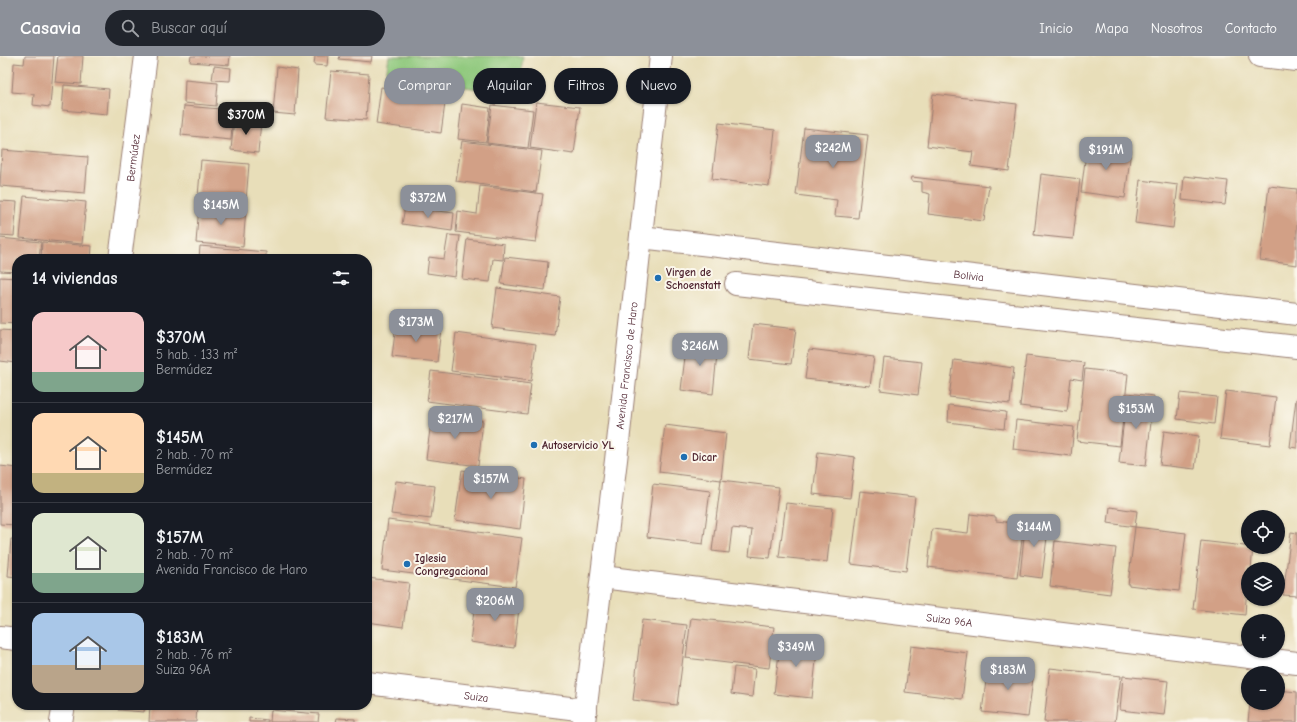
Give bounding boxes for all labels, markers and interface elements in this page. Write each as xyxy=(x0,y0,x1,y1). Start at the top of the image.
search box xyxy=(105,10,385,46)
text: Casavia xyxy=(20,17,81,39)
icon: search xyxy=(119,17,141,39)
text: Buscar aquí xyxy=(151,19,227,37)
text: Inicio xyxy=(1039,20,1073,37)
text: Mapa xyxy=(1095,20,1129,37)
text: Nosotros xyxy=(1151,20,1203,37)
text: Contacto xyxy=(1225,20,1277,37)
chip: Comprar xyxy=(384,68,465,104)
chip: Alquilar xyxy=(473,68,546,104)
chip: Filtros xyxy=(554,68,618,104)
chip: Nuevo xyxy=(626,68,691,104)
pin: $370M xyxy=(218,102,274,136)
text: $370M xyxy=(227,107,265,122)
street label: Bermúdez xyxy=(123,133,142,182)
pin: $242M xyxy=(805,135,861,169)
pin: $191M xyxy=(1078,137,1134,171)
text: $242M xyxy=(815,140,851,155)
text: $191M xyxy=(1088,142,1124,157)
pin: $372M xyxy=(400,185,456,219)
text: $372M xyxy=(409,190,447,205)
pin: $145M xyxy=(193,192,249,226)
text: $145M xyxy=(203,197,239,212)
place label: Virgen de Schoenstatt xyxy=(666,266,721,292)
icon: filters xyxy=(330,267,352,289)
street label: Bolivia xyxy=(953,267,985,284)
text: 14 viviendas xyxy=(32,269,118,288)
marker: Virgen de Schoenstatt xyxy=(653,273,663,283)
street label: Avenida Francisco de Haro xyxy=(613,301,640,430)
pin: $173M xyxy=(388,309,444,343)
text: $173M xyxy=(398,314,434,329)
icon: home xyxy=(64,328,112,376)
text: $370M xyxy=(156,328,206,347)
pin: $246M xyxy=(672,333,728,367)
text: $246M xyxy=(681,338,719,353)
text: 5 hab. · 133 m² xyxy=(156,347,237,362)
text: Bermúdez xyxy=(156,362,212,377)
pin: $153M xyxy=(1108,396,1164,430)
text: $153M xyxy=(1118,401,1154,416)
pin: $217M xyxy=(427,406,483,440)
text: $217M xyxy=(437,411,473,426)
text: $145M xyxy=(156,428,203,447)
icon: home xyxy=(64,429,112,477)
place label: Autoservicio YL xyxy=(542,439,615,452)
marker: Autoservicio YL xyxy=(529,440,539,450)
text: 2 hab. · 70 m² xyxy=(156,447,233,462)
place label: Dicar xyxy=(692,451,717,464)
marker: Dicar xyxy=(679,452,689,462)
text: Bermúdez xyxy=(156,462,212,477)
pin: $157M xyxy=(463,466,519,500)
text: $157M xyxy=(473,471,509,486)
map controls xyxy=(1241,510,1285,710)
button: locate xyxy=(1241,510,1285,554)
pin: $144M xyxy=(1006,514,1062,548)
text: $144M xyxy=(1016,519,1052,534)
text: $157M xyxy=(156,528,203,547)
icon: home xyxy=(64,529,112,577)
text: 2 hab. · 70 m² xyxy=(156,547,233,562)
place label: Iglesia Congregacional xyxy=(415,552,488,578)
marker: Iglesia Congregacional xyxy=(402,559,412,569)
text: Avenida Francisco de Haro xyxy=(156,562,307,577)
button: layers xyxy=(1241,562,1285,606)
pin: $206M xyxy=(467,588,523,622)
text: $206M xyxy=(475,593,515,608)
street label: Suiza 96A xyxy=(926,611,974,629)
button: + xyxy=(1241,614,1285,658)
text: $183M xyxy=(156,628,204,647)
icon: home xyxy=(64,629,112,677)
pin: $349M xyxy=(768,634,824,668)
text: $349M xyxy=(777,639,815,654)
text: 2 hab. · 76 m² xyxy=(156,647,232,662)
pin: $183M xyxy=(980,657,1036,691)
text: Suiza 96A xyxy=(156,662,211,677)
text: $183M xyxy=(990,662,1026,677)
button: − xyxy=(1241,666,1285,710)
street label: Suiza xyxy=(463,689,489,704)

